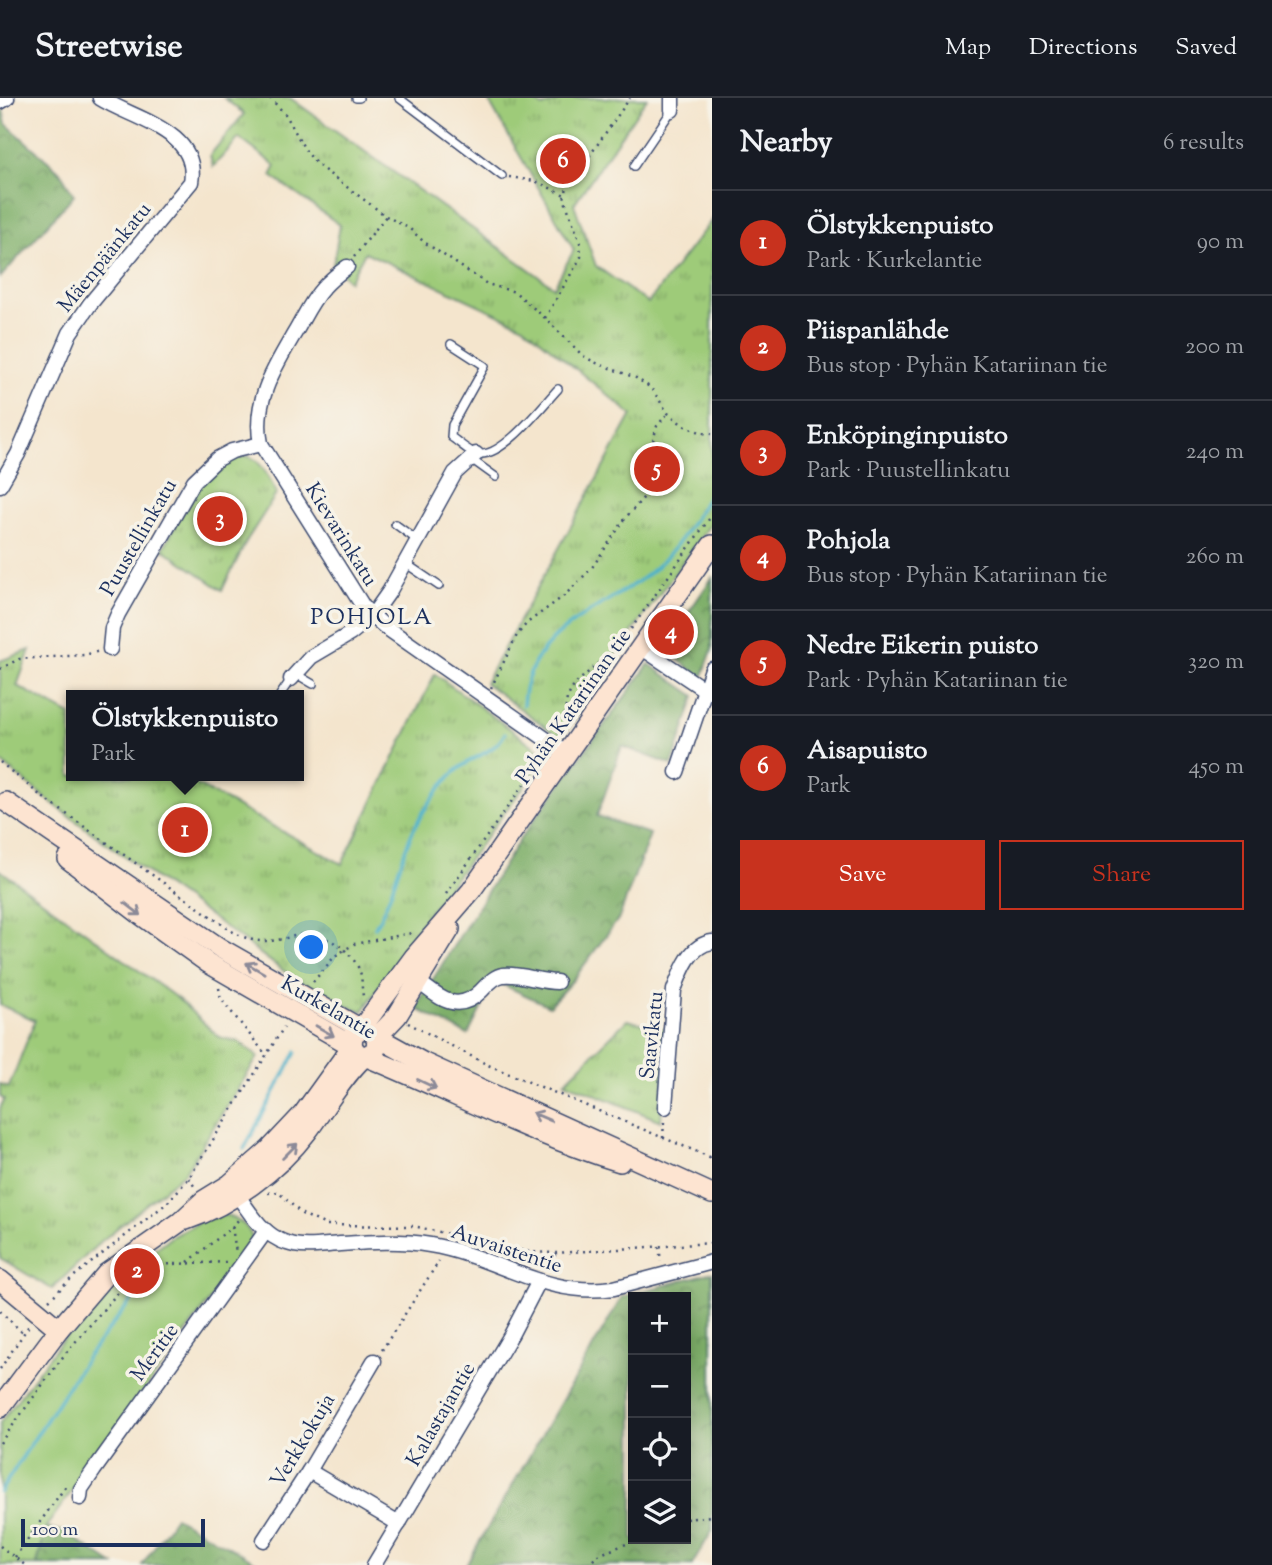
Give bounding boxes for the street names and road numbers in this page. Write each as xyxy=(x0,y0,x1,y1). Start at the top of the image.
street label: Mäenpäänkatu xyxy=(52,197,159,320)
street label: Puustellinkatu xyxy=(94,474,186,602)
street label: Kievarinkatu xyxy=(296,477,384,593)
street label: Pyhän Katariinan tie xyxy=(510,623,640,791)
street label: Kurkelantie xyxy=(275,969,381,1048)
street label: Saavikatu xyxy=(633,990,673,1081)
street label: Auvaistentie xyxy=(447,1218,566,1282)
street label: Meritie xyxy=(124,1318,187,1388)
street label: Kalastajantie xyxy=(400,1357,484,1473)
street label: Verkkokuja xyxy=(264,1388,344,1494)

